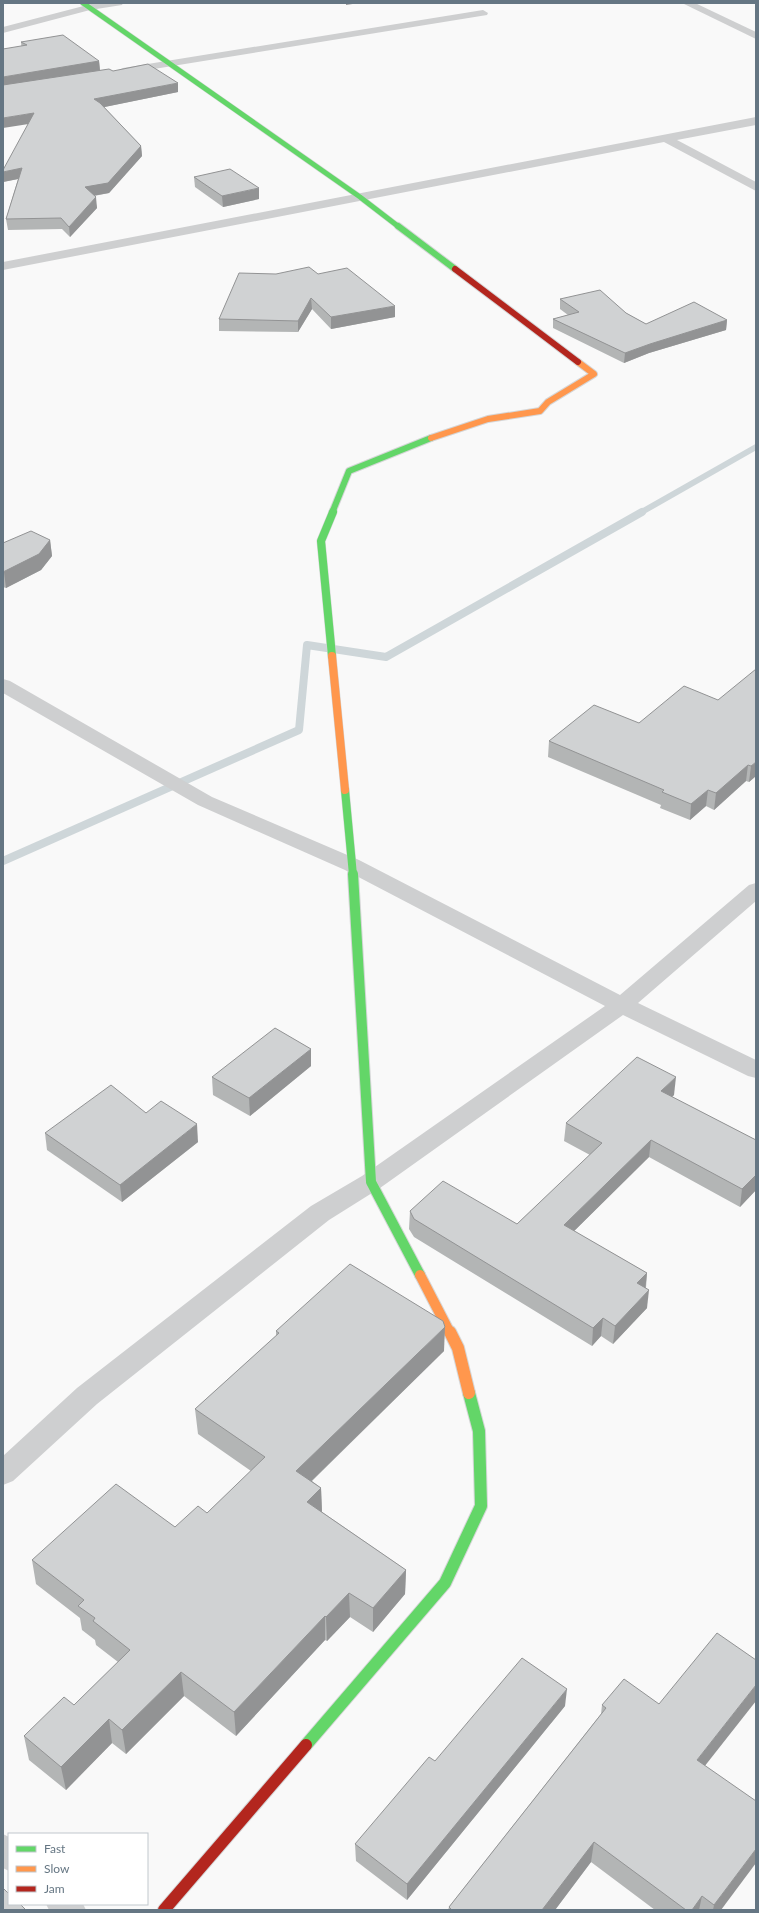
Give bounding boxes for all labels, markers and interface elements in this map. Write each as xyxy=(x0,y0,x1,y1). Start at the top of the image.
legend xyxy=(8,1833,148,1905)
text: Fast xyxy=(44,1841,66,1856)
text: Slow xyxy=(44,1861,70,1876)
text: Jam xyxy=(44,1881,65,1896)

